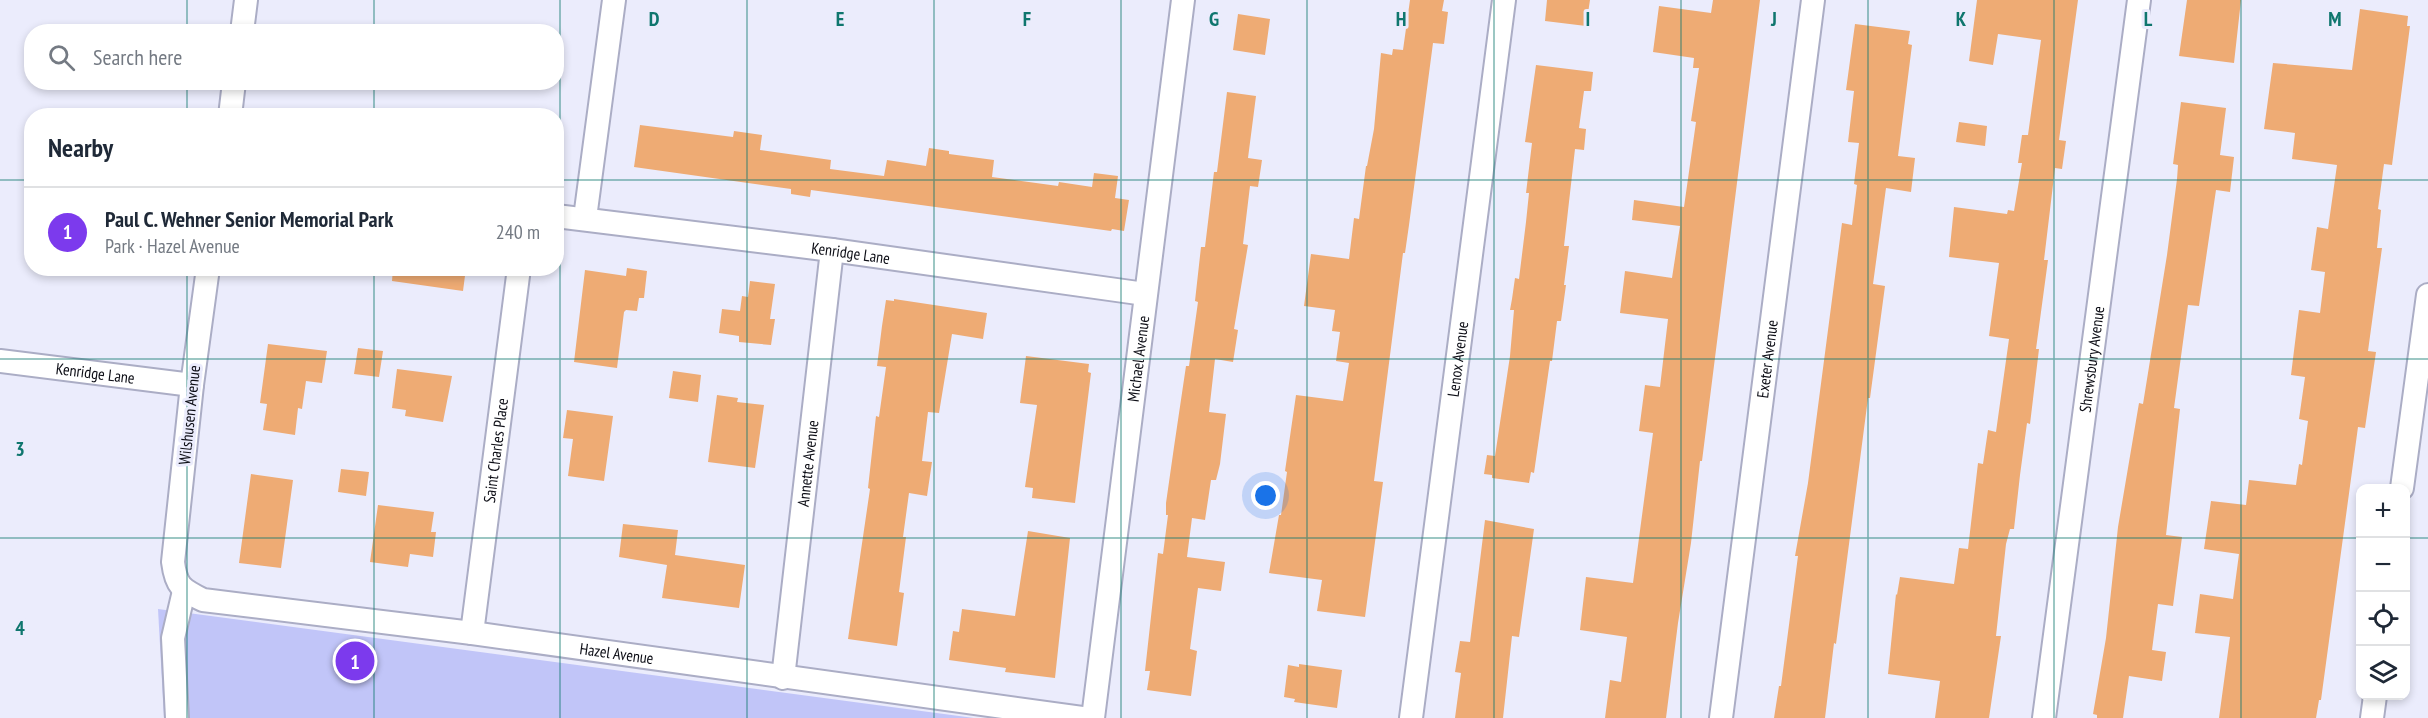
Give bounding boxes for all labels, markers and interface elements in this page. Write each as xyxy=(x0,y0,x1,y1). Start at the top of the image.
text: D xyxy=(649,6,660,32)
text: E xyxy=(836,6,844,32)
text: F xyxy=(1023,6,1031,32)
text: G xyxy=(1209,6,1219,32)
text: H xyxy=(1396,6,1406,32)
text: I xyxy=(1586,6,1590,32)
text: J xyxy=(1770,6,1777,32)
text: K xyxy=(1956,6,1967,32)
text: L xyxy=(2144,6,2153,32)
text: M xyxy=(2328,6,2342,32)
search box xyxy=(24,24,564,90)
icon: search xyxy=(45,41,78,74)
text: Search here xyxy=(93,43,182,71)
text: Nearby xyxy=(48,131,113,164)
text: Paul C. Wehner Senior Memorial Park xyxy=(105,205,393,233)
text: 1 xyxy=(63,219,72,245)
text: 240 m xyxy=(496,219,540,245)
text: Park · Hazel Avenue xyxy=(105,233,240,259)
street label: Kenridge Lane xyxy=(810,238,891,268)
street label: Shrewsbury Avenue xyxy=(2075,305,2108,413)
street label: Michael Avenue xyxy=(1123,315,1153,403)
street label: Exeter Avenue xyxy=(1752,319,1782,399)
street label: Lenox Avenue xyxy=(1443,320,1472,398)
street label: Kenridge Lane xyxy=(55,358,136,388)
street label: Wilshusen Avenue xyxy=(174,364,204,466)
street label: Saint Charles Place xyxy=(479,397,512,504)
street label: Annette Avenue xyxy=(793,419,822,508)
text: 3 xyxy=(15,436,25,462)
your location xyxy=(1251,481,1280,510)
map controls xyxy=(2356,484,2410,700)
button: + xyxy=(2356,484,2410,538)
button: − xyxy=(2356,538,2410,592)
button: locate xyxy=(2356,592,2410,646)
text: 4 xyxy=(15,615,25,641)
pin: 1 xyxy=(336,638,374,684)
street label: Hazel Avenue xyxy=(578,638,655,668)
button: layers xyxy=(2356,646,2410,700)

